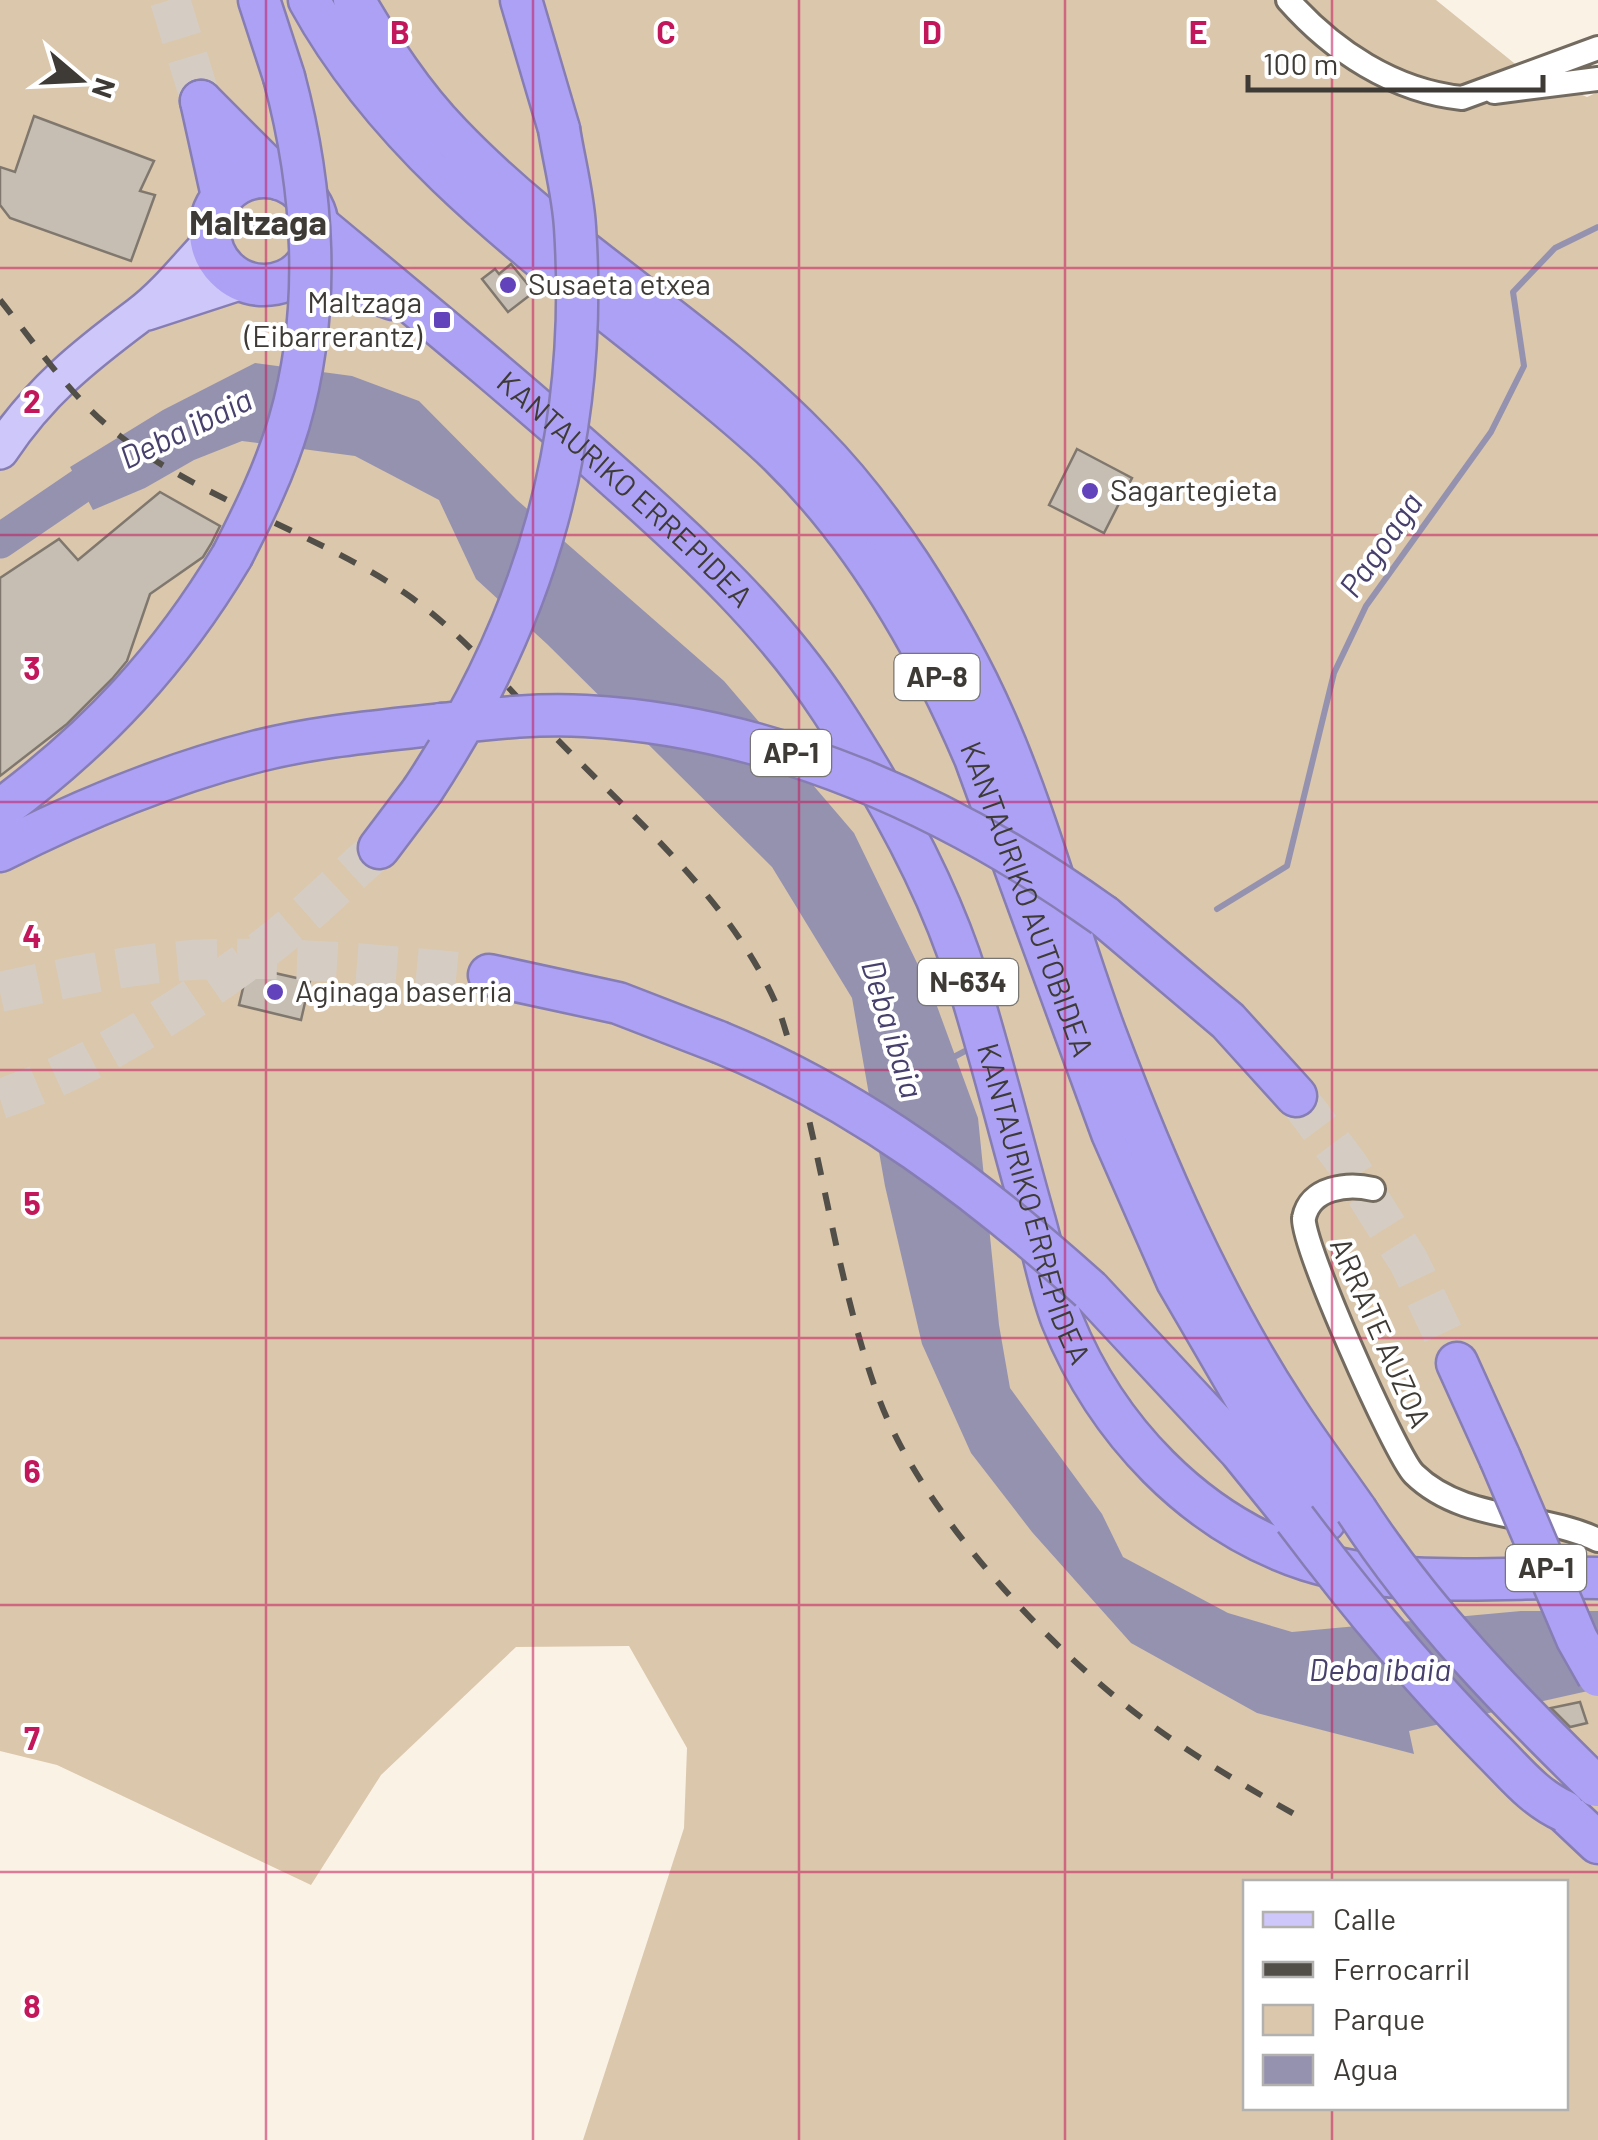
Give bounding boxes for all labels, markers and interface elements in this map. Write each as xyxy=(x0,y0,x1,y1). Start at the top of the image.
text: B xyxy=(390,12,410,50)
text: C xyxy=(656,12,676,50)
text: D xyxy=(922,12,942,50)
text: E xyxy=(1189,12,1207,50)
north arrow xyxy=(30,30,130,130)
scale bar xyxy=(1248,30,1543,92)
text: 100 m xyxy=(1263,45,1338,81)
text: N xyxy=(85,74,124,103)
district label: Maltzaga xyxy=(189,200,327,242)
place label: Susaeta etxea xyxy=(528,265,711,301)
marker: Susaeta etxea xyxy=(497,274,519,296)
place label: Maltzaga (Eibarrerantz) xyxy=(244,283,422,353)
marker: Maltzaga (Eibarrerantz) xyxy=(431,309,453,331)
street label: KANTAURIKO ERREPIDEA xyxy=(491,363,761,614)
water label: Deba ibaia xyxy=(113,379,257,475)
text: 2 xyxy=(23,381,41,419)
place label: Sagartegieta xyxy=(1110,471,1278,507)
marker: Sagartegieta xyxy=(1079,480,1101,502)
water label: Pagoaga xyxy=(1330,484,1429,603)
text: 3 xyxy=(23,648,41,686)
road number: AP-8 xyxy=(894,654,980,700)
road number: AP-1 xyxy=(751,730,831,776)
street label: KANTAURIKO AUTOBIDEA xyxy=(954,736,1102,1061)
text: 4 xyxy=(22,916,42,954)
water label: Deba ibaia xyxy=(855,955,933,1102)
road number: N-634 xyxy=(918,959,1018,1005)
place label: Aginaga baserria xyxy=(295,972,512,1008)
marker: Aginaga baserria xyxy=(264,981,286,1003)
street label: KANTAURIKO ERREPIDEA xyxy=(971,1039,1099,1370)
text: 5 xyxy=(23,1183,41,1221)
street label: ARRATE AUZOA xyxy=(1324,1232,1440,1433)
text: 6 xyxy=(23,1451,41,1489)
road number: AP-1 xyxy=(1506,1545,1586,1591)
water label: Deba ibaia xyxy=(1309,1649,1451,1687)
text: 7 xyxy=(24,1718,40,1756)
legend xyxy=(1243,1880,1568,2110)
text: Calle xyxy=(1333,1900,1396,1936)
text: Ferrocarril xyxy=(1333,1950,1470,1986)
text: 8 xyxy=(23,1986,41,2024)
text: Parque xyxy=(1333,2000,1425,2036)
text: Agua xyxy=(1333,2050,1398,2086)

